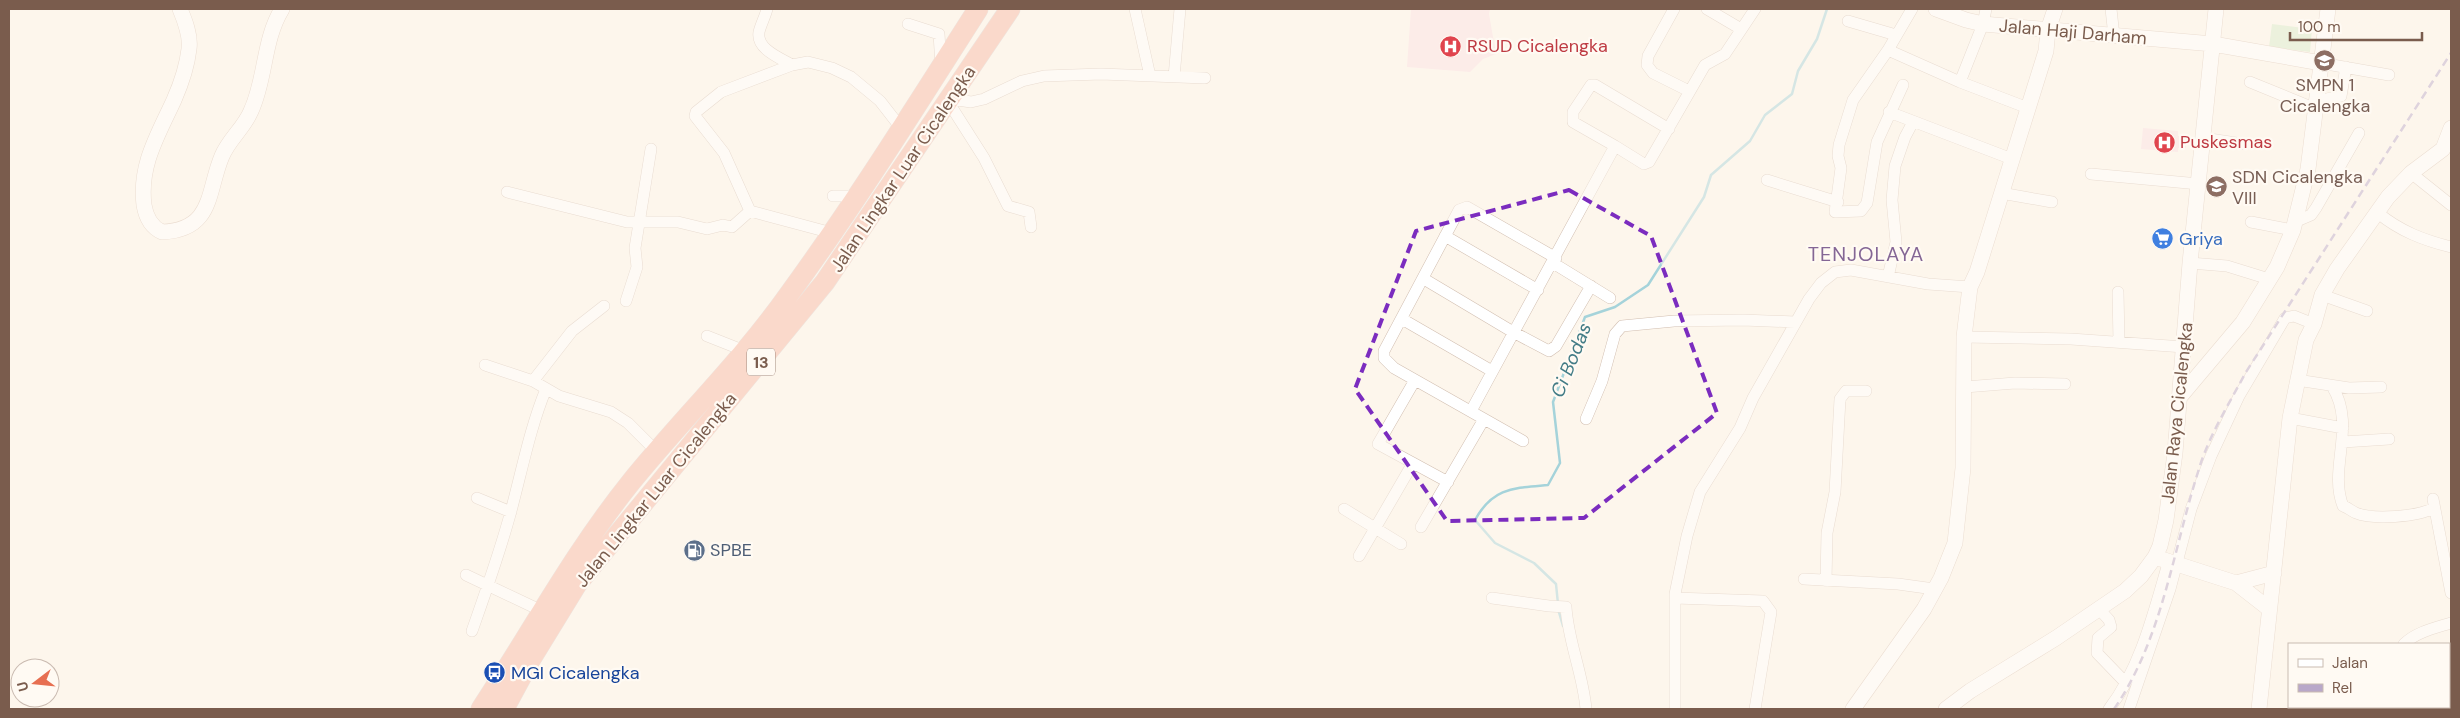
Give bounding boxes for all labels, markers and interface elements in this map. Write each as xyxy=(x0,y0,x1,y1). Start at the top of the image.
scale bar xyxy=(2290,10,2422,42)
street label: Jalan Haji Darham xyxy=(1998,14,2148,50)
text: 100 m xyxy=(2298,17,2341,37)
hospital icon: RSUD Cicalengka xyxy=(1439,34,1463,58)
place label: RSUD Cicalengka xyxy=(1467,34,1608,58)
school or university icon: SMPN 1 Cicalengka xyxy=(2313,48,2337,72)
street label: Jalan Lingkar Luar Cicalengka xyxy=(825,61,981,277)
place label: SMPN 1 Cicalengka xyxy=(2280,73,2370,118)
hospital icon: Puskesmas xyxy=(2152,130,2176,154)
place label: Puskesmas xyxy=(2180,130,2272,154)
place label: SDN Cicalengka VIII xyxy=(2232,165,2363,210)
school or university icon: SDN Cicalengka VIII xyxy=(2204,175,2228,199)
supermarket icon: Griya xyxy=(2151,227,2175,251)
place label: Griya xyxy=(2179,227,2223,251)
district label: TENJOLAYA xyxy=(1808,241,1924,267)
water label: Ci Bodas xyxy=(1545,319,1597,401)
street label: Jalan Raya Cicalengka xyxy=(2156,321,2198,505)
road number: 13 xyxy=(747,348,775,376)
street label: Jalan Lingkar Luar Cicalengka xyxy=(570,388,742,592)
fuel station icon: SPBE xyxy=(682,538,706,562)
place label: SPBE xyxy=(710,538,752,562)
legend xyxy=(2288,643,2450,708)
text: Jalan xyxy=(2332,653,2368,673)
north arrow xyxy=(10,658,60,708)
bus stop icon: MGI Cicalengka xyxy=(483,661,507,685)
place label: MGI Cicalengka xyxy=(511,661,640,685)
text: Rel xyxy=(2332,678,2352,698)
text: U xyxy=(13,679,32,694)

